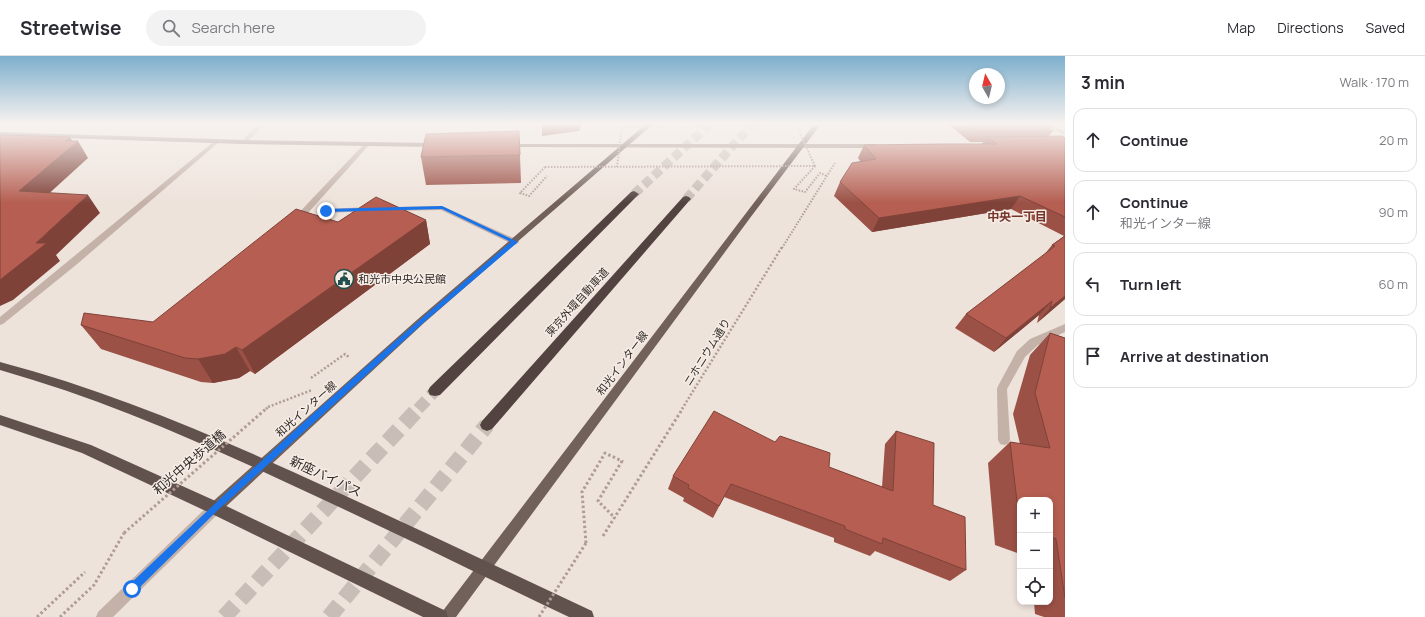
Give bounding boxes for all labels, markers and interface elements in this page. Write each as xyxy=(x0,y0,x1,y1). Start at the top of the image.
search box xyxy=(146,10,426,46)
text: Streetwise xyxy=(20,15,122,41)
icon: search xyxy=(160,17,182,39)
text: Search here xyxy=(192,17,275,38)
text: Map xyxy=(1227,18,1255,37)
text: Directions xyxy=(1277,18,1344,37)
text: Saved xyxy=(1366,18,1405,37)
north arrow xyxy=(969,68,1005,104)
text: 3 min xyxy=(1081,71,1125,94)
text: Walk · 170 m xyxy=(1339,73,1409,91)
icon: ahead xyxy=(1082,129,1104,151)
text: Continue xyxy=(1120,130,1188,151)
text: 20 m xyxy=(1379,131,1408,149)
text: Continue xyxy=(1120,192,1188,213)
icon: ahead xyxy=(1082,201,1104,223)
route end xyxy=(317,202,335,220)
text: 90 m xyxy=(1378,203,1408,221)
district label: 中央一丁目 xyxy=(987,208,1047,225)
text: 和光インター線 xyxy=(1120,214,1211,232)
street label: 東京外環自動車道 xyxy=(542,264,612,339)
public building icon: 和光市中央公民館 xyxy=(333,268,355,290)
place label: 和光市中央公民館 xyxy=(358,271,446,286)
icon: left xyxy=(1082,273,1104,295)
text: Turn left xyxy=(1120,274,1182,295)
text: 60 m xyxy=(1378,275,1408,293)
street label: ニホニウム通り xyxy=(680,315,733,388)
street label: 和光インター線 xyxy=(592,327,651,398)
icon: arrive xyxy=(1082,345,1104,367)
text: Arrive at destination xyxy=(1120,346,1269,367)
street label: 和光インター線 xyxy=(272,377,339,440)
street label: 和光中央歩道橋 xyxy=(149,425,229,499)
street label: 新座バイパス xyxy=(287,451,365,501)
map controls xyxy=(1017,497,1053,605)
button: + xyxy=(1017,497,1053,533)
button: − xyxy=(1017,533,1053,569)
button: locate xyxy=(1017,569,1053,605)
route start xyxy=(123,580,141,598)

